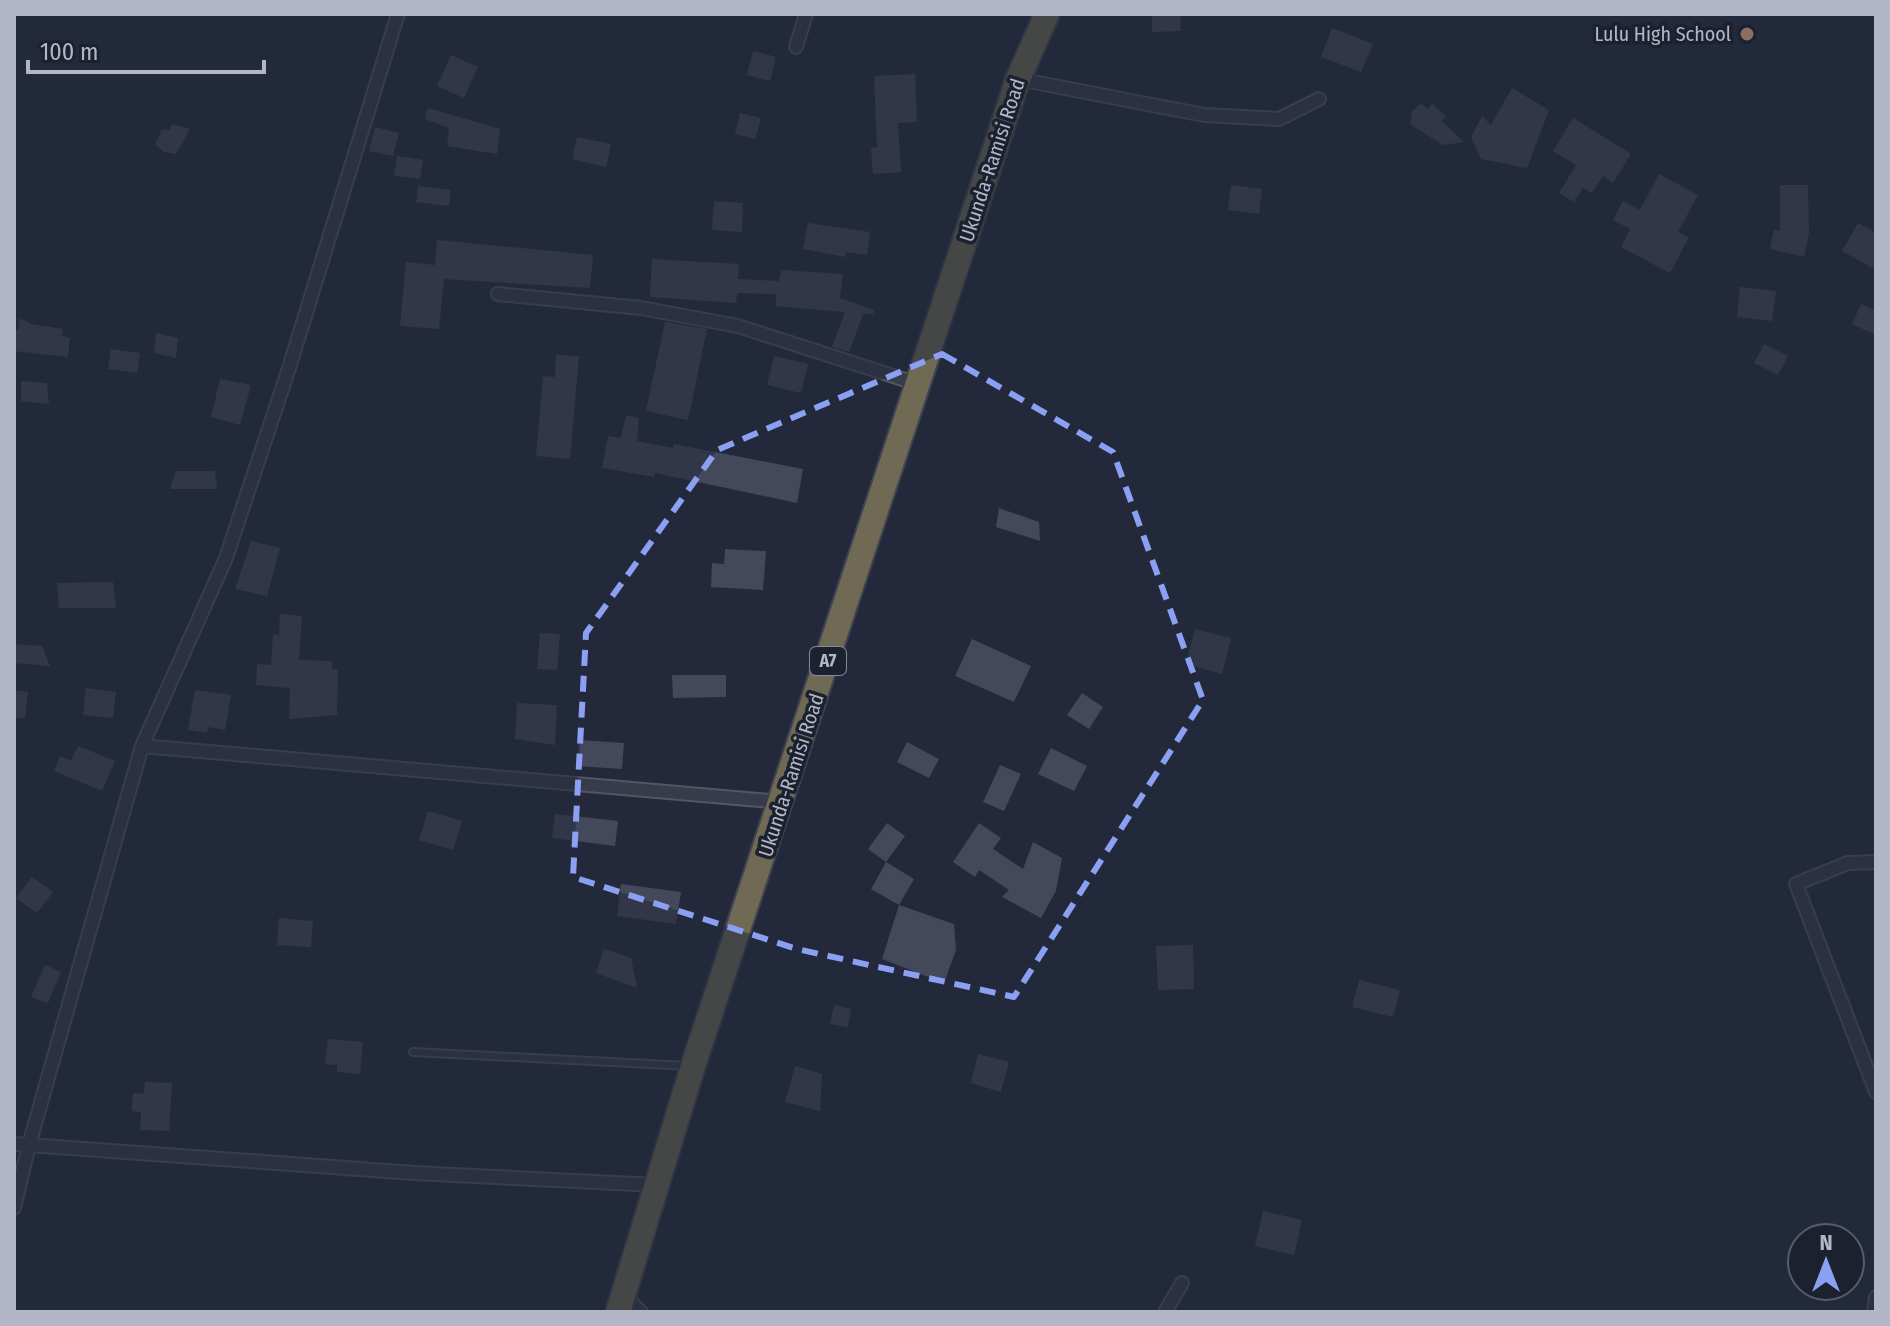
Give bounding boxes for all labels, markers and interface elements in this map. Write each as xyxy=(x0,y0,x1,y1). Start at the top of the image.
place label: Lulu High School xyxy=(1594,22,1731,46)
scale bar xyxy=(28,24,264,74)
marker: Lulu High School xyxy=(1738,25,1756,43)
text: 100 m xyxy=(40,38,98,66)
street label: Ukunda-Ramisi Road xyxy=(954,75,1030,245)
road number: A7 xyxy=(810,647,846,675)
street label: Ukunda-Ramisi Road xyxy=(753,690,829,860)
north arrow xyxy=(1786,1222,1866,1302)
text: N xyxy=(1819,1229,1833,1256)

